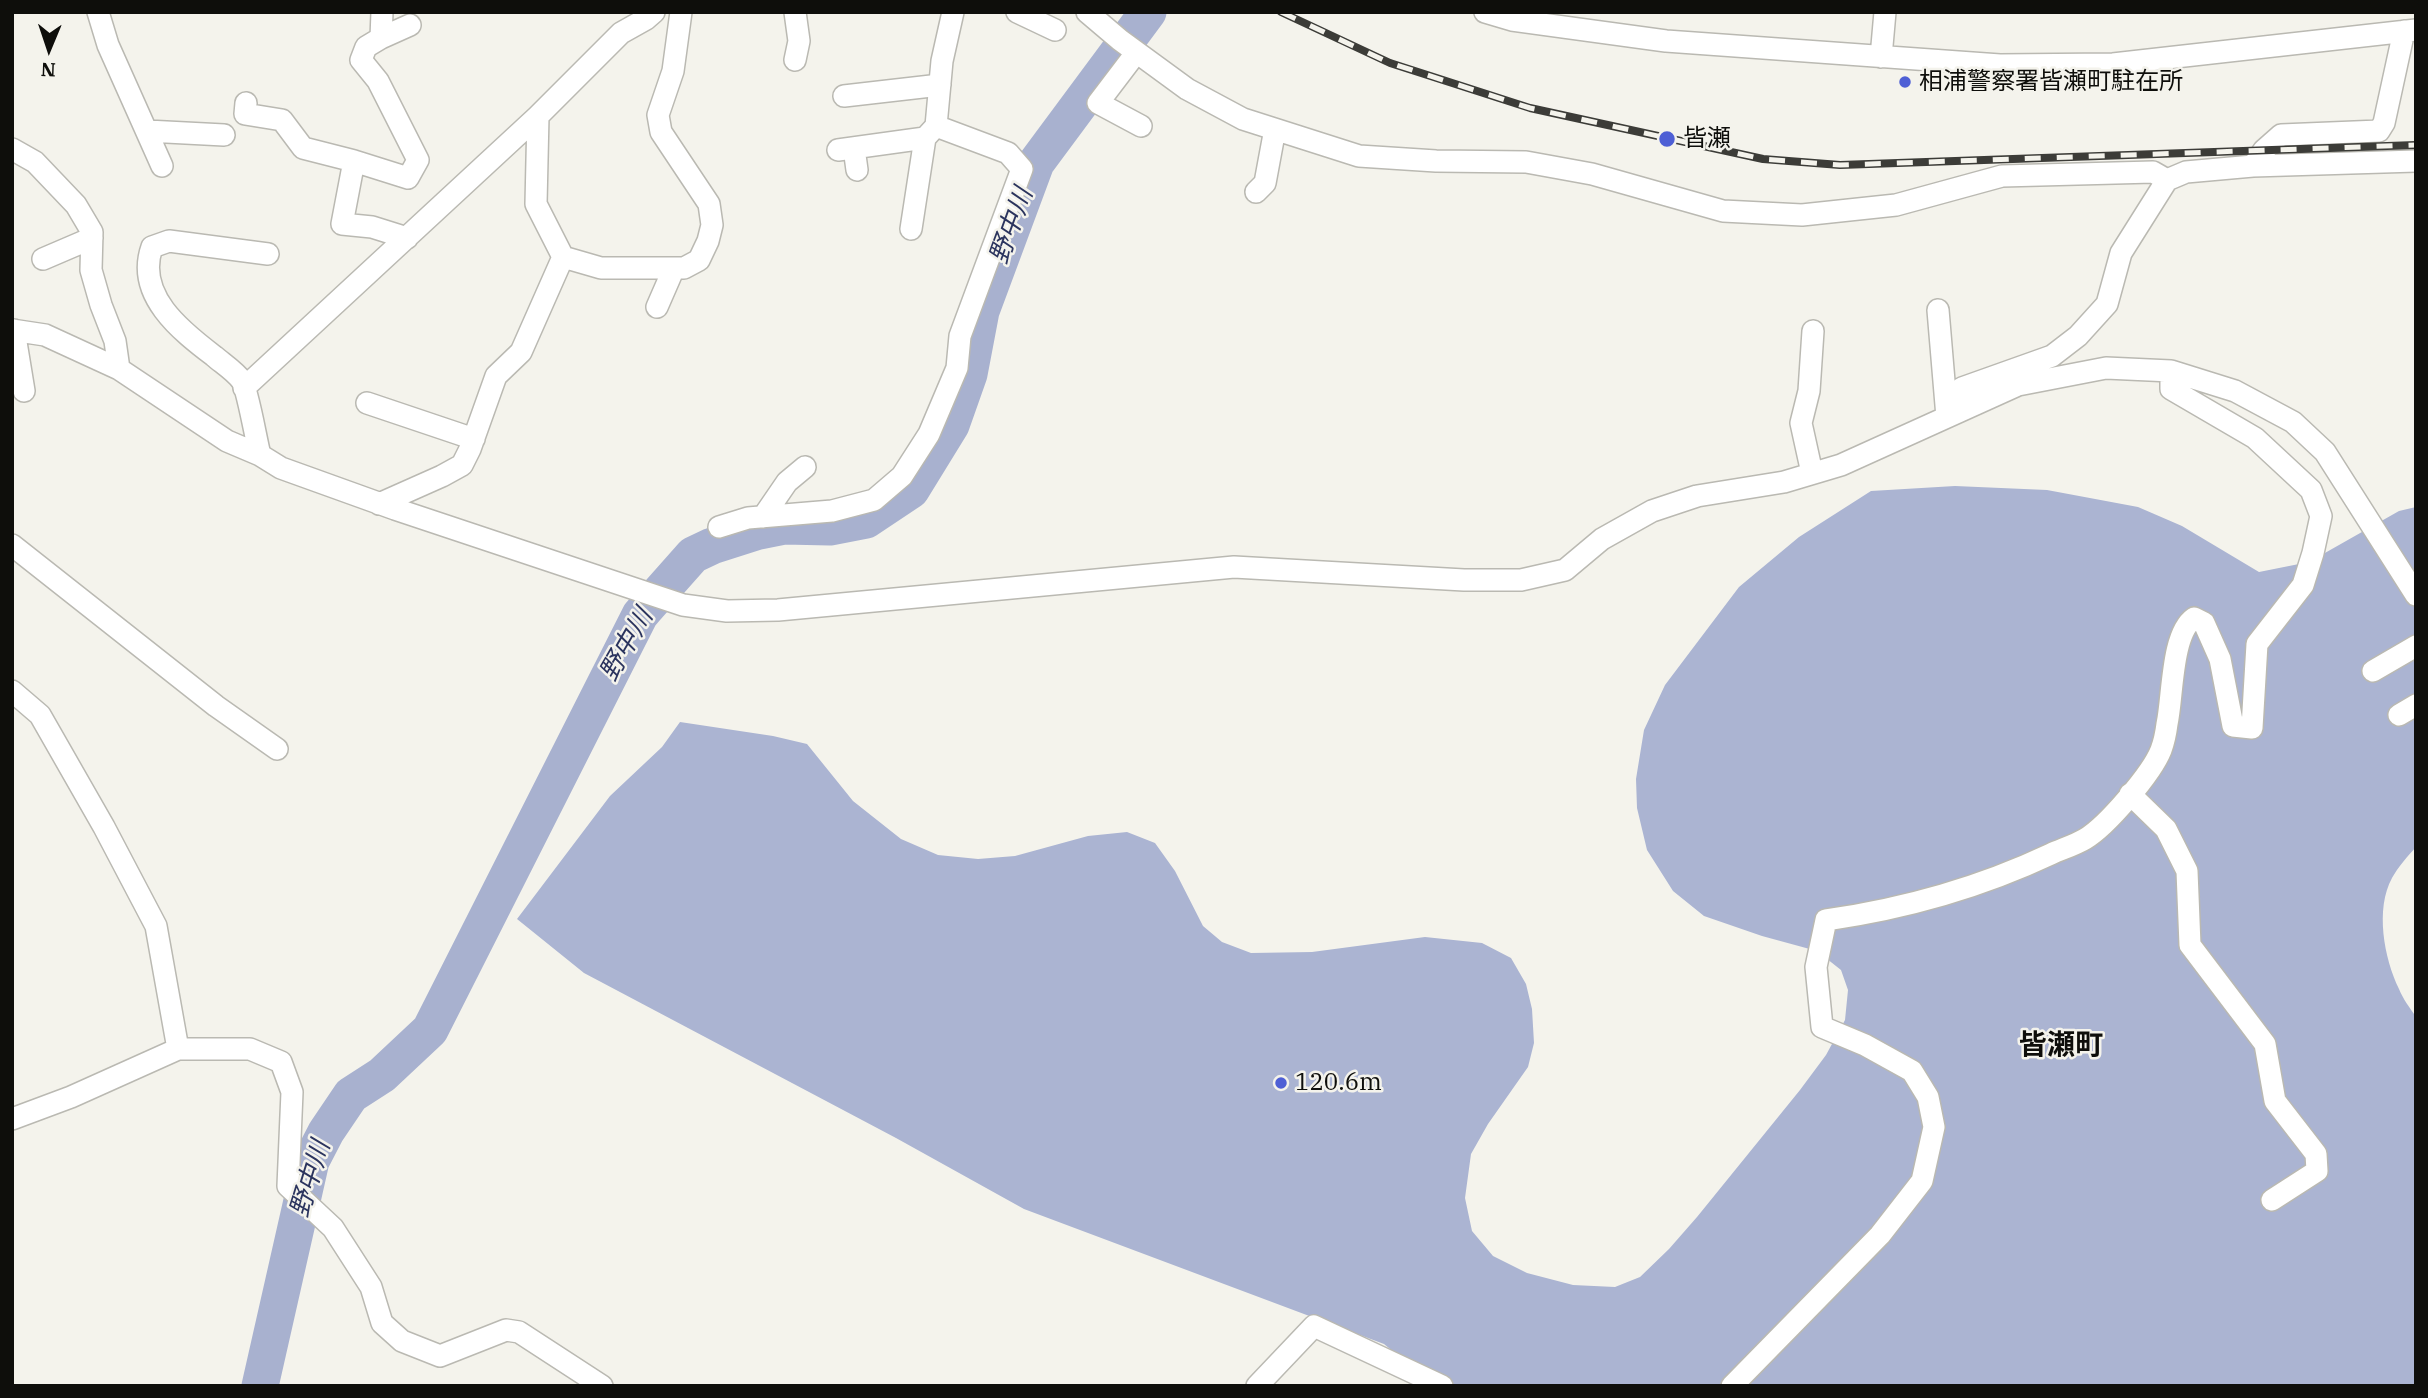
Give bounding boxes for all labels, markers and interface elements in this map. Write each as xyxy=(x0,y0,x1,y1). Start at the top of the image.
north arrow xyxy=(14,14,84,84)
text: N xyxy=(40,58,56,82)
place label: 相浦警察署皆瀬町駐在所 xyxy=(1919,68,2183,96)
marker: 相浦警察署皆瀬町駐在所 xyxy=(1897,74,1913,90)
place label: 皆瀬 xyxy=(1683,125,1731,153)
marker: 皆瀬 xyxy=(1657,129,1677,149)
water label: 野中川 xyxy=(984,184,1040,268)
water label: 野中川 xyxy=(594,603,660,687)
district label: 皆瀬町 xyxy=(2019,1029,2103,1063)
place label: 120.6m xyxy=(1295,1069,1382,1097)
marker: 120.6m xyxy=(1273,1075,1289,1091)
water label: 野中川 xyxy=(285,1137,337,1221)

